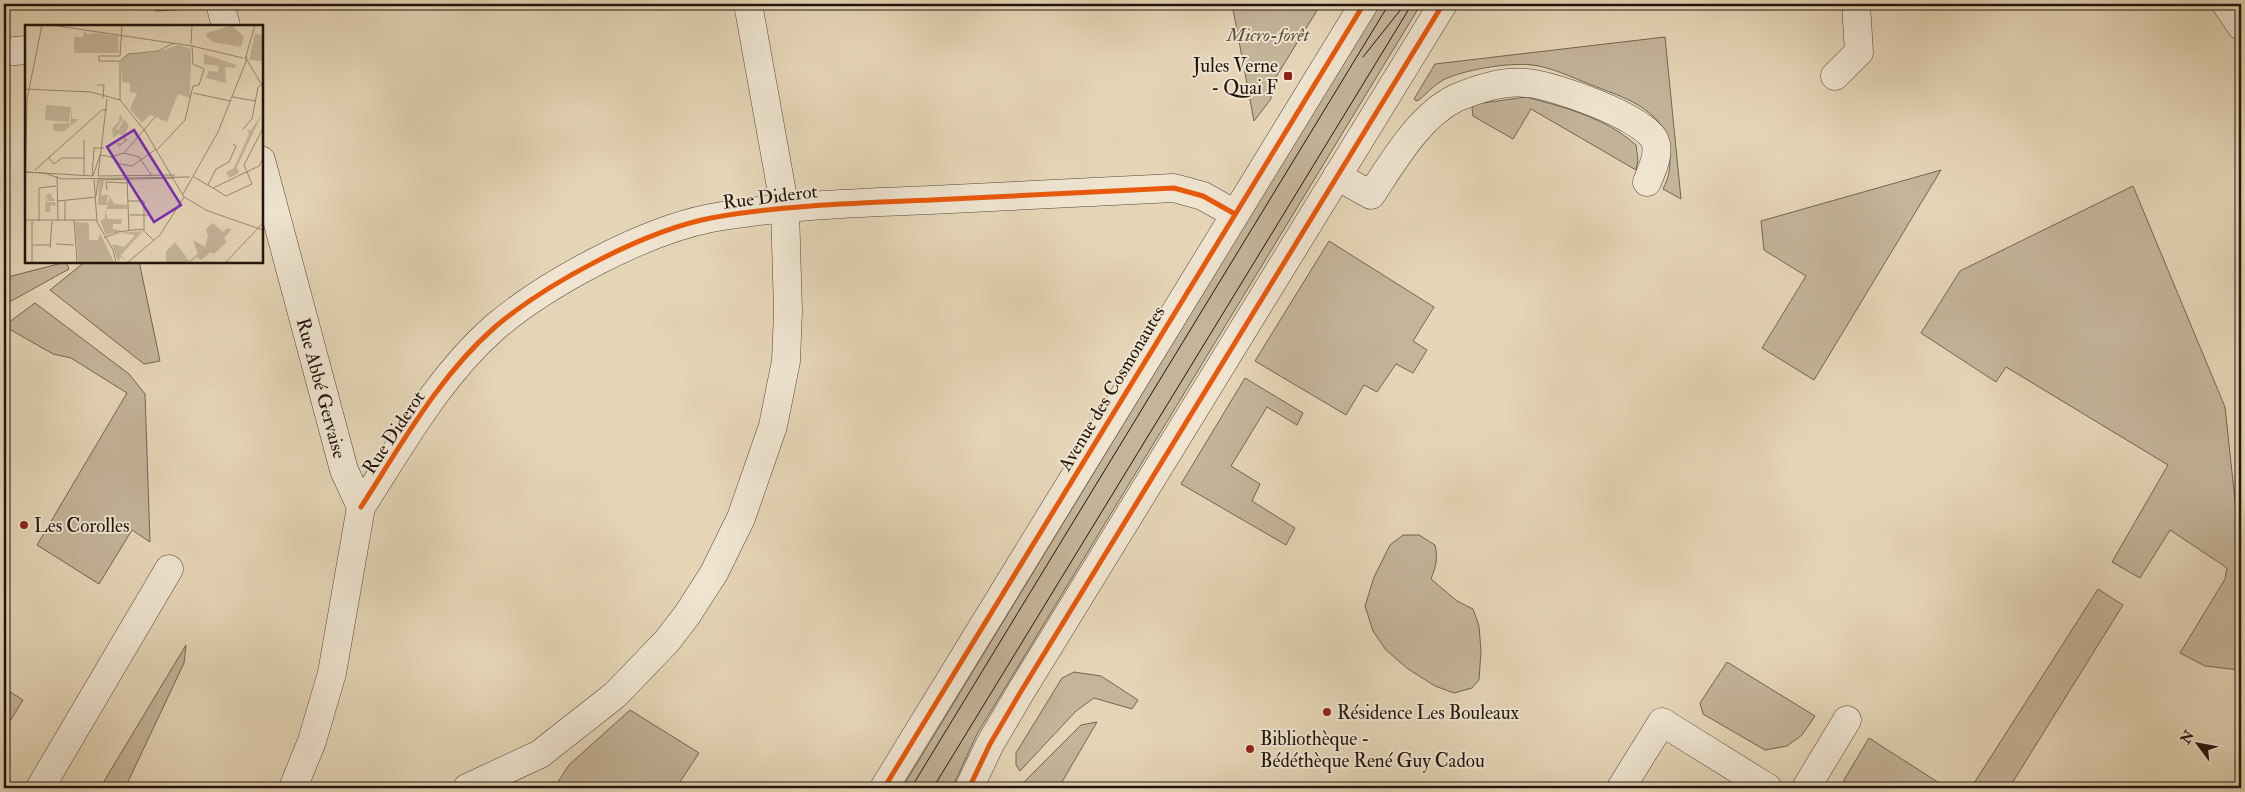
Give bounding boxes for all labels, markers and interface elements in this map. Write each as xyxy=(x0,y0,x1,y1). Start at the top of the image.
park label: Micro-forêt xyxy=(1226,23,1311,47)
inset map xyxy=(25,25,262,262)
place label: Jules Verne - Quai F xyxy=(1192,54,1278,100)
marker: Jules Verne - Quai F xyxy=(1282,70,1294,82)
street label: Rue Diderot xyxy=(721,179,819,215)
street label: Avenue des Cosmonautes xyxy=(1053,302,1171,476)
street label: Rue Abbé Gervaise xyxy=(291,315,351,461)
street label: Rue Diderot xyxy=(357,386,430,479)
place label: Les Corolles xyxy=(34,514,129,538)
marker: Les Corolles xyxy=(18,519,30,531)
place label: Résidence Les Bouleaux xyxy=(1337,701,1520,725)
marker: Résidence Les Bouleaux xyxy=(1321,706,1333,718)
north arrow xyxy=(2172,720,2222,770)
place label: Bibliothèque - Bédéthèque René Guy Cadou xyxy=(1260,727,1485,773)
text: N xyxy=(2176,727,2198,748)
marker: Bibliothèque - Bédéthèque René Guy Cadou xyxy=(1244,743,1256,755)

